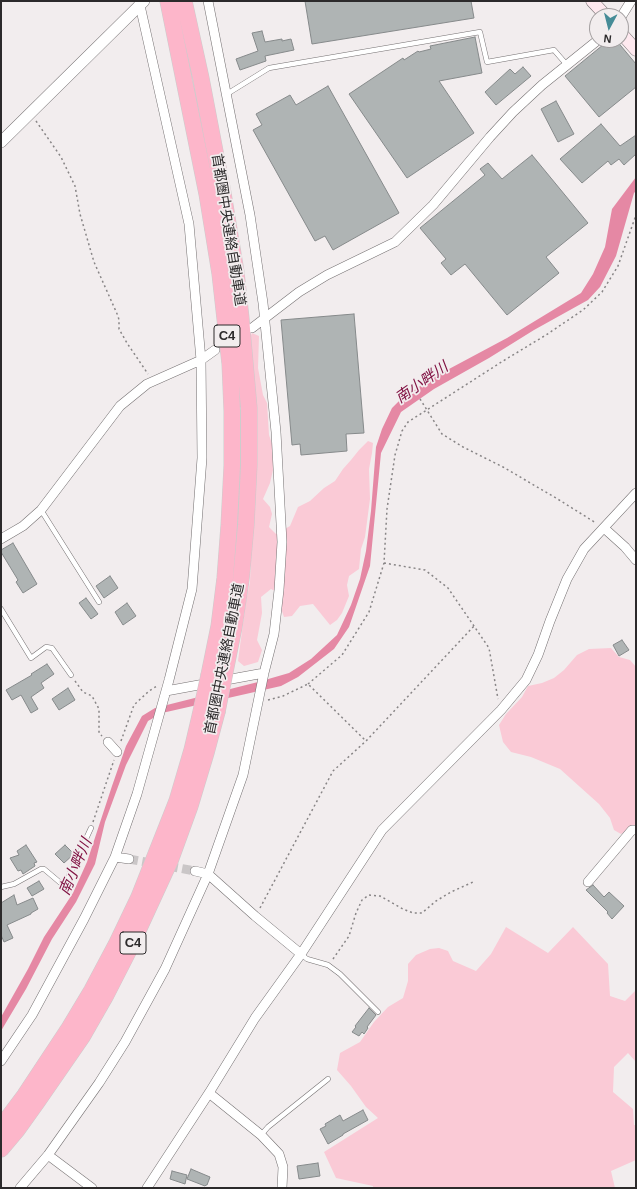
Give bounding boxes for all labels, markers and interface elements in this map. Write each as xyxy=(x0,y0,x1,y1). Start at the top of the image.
north arrow xyxy=(589,8,629,48)
text: N xyxy=(603,32,612,45)
street label: 首都圏中央連絡自動車道 xyxy=(208,153,248,307)
road number: C4 xyxy=(214,325,240,347)
water label: 南小畔川 xyxy=(392,358,452,408)
street label: 首都圏中央連絡自動車道 xyxy=(202,582,248,736)
water label: 南小畔川 xyxy=(56,836,96,898)
road number: C4 xyxy=(120,932,146,954)

